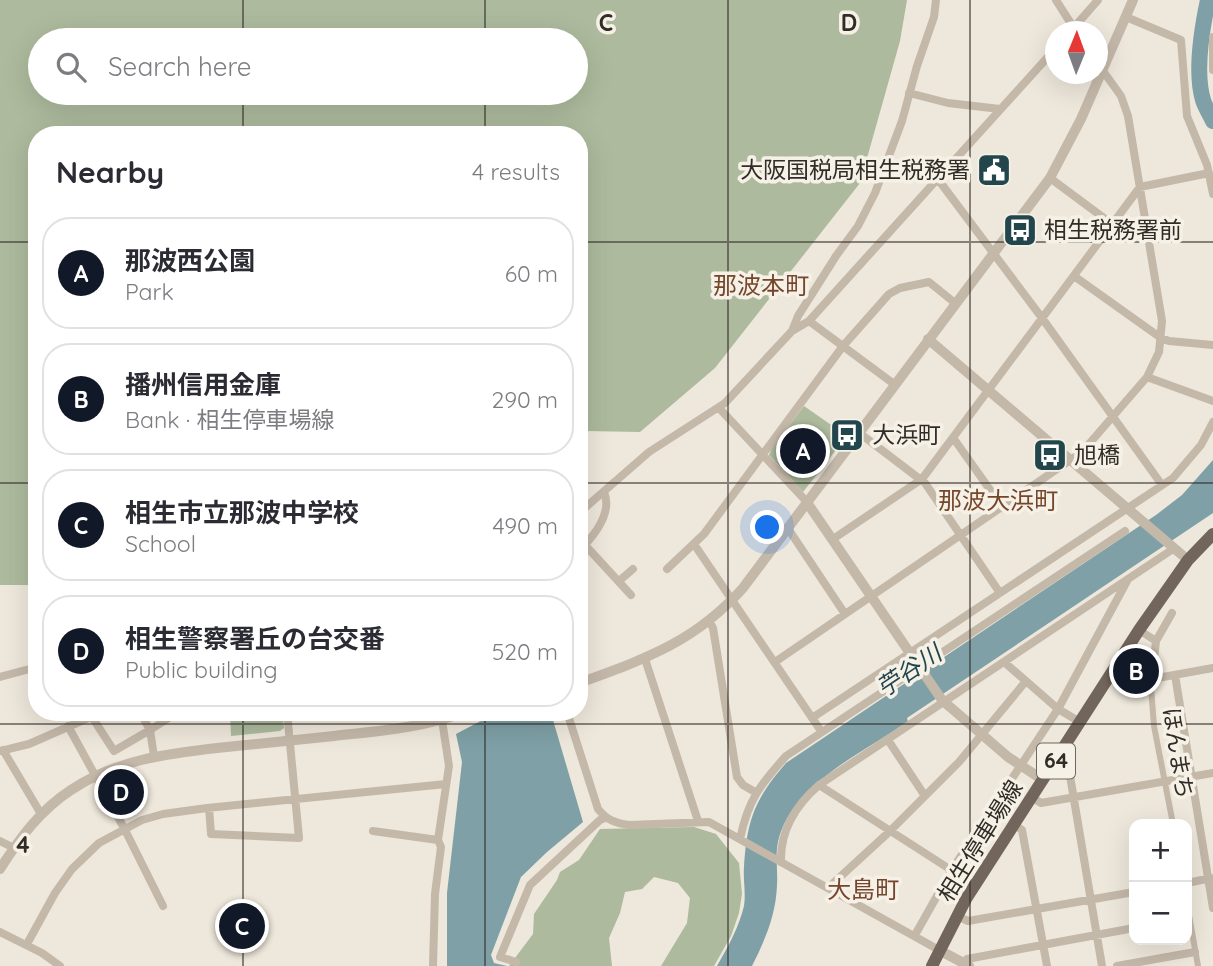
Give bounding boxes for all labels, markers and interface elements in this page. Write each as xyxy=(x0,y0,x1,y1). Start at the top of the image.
text: C xyxy=(599,8,613,37)
text: D xyxy=(841,8,857,37)
north arrow xyxy=(1045,21,1108,84)
search box xyxy=(28,28,588,105)
icon: search xyxy=(52,48,90,86)
text: Search here xyxy=(108,50,252,83)
public building icon: 大阪国税局相生税務署 xyxy=(975,151,1013,189)
text: Nearby xyxy=(56,153,164,191)
place label: 大阪国税局相生税務署 xyxy=(740,155,970,184)
text: 4 results xyxy=(472,157,560,186)
bus stop icon: 相生税務署前 xyxy=(1001,211,1039,249)
place label: 相生税務署前 xyxy=(1044,215,1182,244)
text: 那波西公園 xyxy=(125,244,255,277)
text: A xyxy=(74,259,88,288)
text: 60 m xyxy=(505,259,558,288)
district label: 那波本町 xyxy=(713,270,809,300)
text: Park xyxy=(125,277,174,306)
text: 播州信用金庫 xyxy=(125,368,281,401)
text: B xyxy=(73,385,89,414)
text: 290 m xyxy=(491,385,558,414)
text: Bank · 相生停車場線 xyxy=(125,405,335,434)
bus stop icon: 大浜町 xyxy=(828,416,866,454)
place label: 大浜町 xyxy=(872,420,941,449)
pin: A xyxy=(780,425,826,477)
bus stop icon: 旭橋 xyxy=(1031,436,1069,474)
place label: 旭橋 xyxy=(1074,440,1120,469)
district label: 那波大浜町 xyxy=(938,485,1058,515)
text: 相生市立那波中学校 xyxy=(125,496,359,529)
your location xyxy=(750,510,784,544)
text: C xyxy=(74,511,88,540)
text: 490 m xyxy=(493,511,558,540)
text: School xyxy=(125,529,196,558)
text: 相生警察署丘の台交番 xyxy=(125,622,385,655)
water label: 苧谷川 xyxy=(870,636,949,703)
text: D xyxy=(73,637,89,666)
text: 520 m xyxy=(492,637,558,666)
pin: B xyxy=(1113,645,1159,697)
text: Public building xyxy=(125,655,278,684)
street label: ほんまち xyxy=(1157,705,1200,801)
road number: 64 xyxy=(1037,744,1075,778)
pin: D xyxy=(98,766,144,818)
street label: 相生停車場線 xyxy=(931,775,1028,907)
map controls xyxy=(1129,819,1192,945)
button: + xyxy=(1129,819,1192,882)
text: 4 xyxy=(16,830,30,859)
district label: 大島町 xyxy=(827,874,899,904)
button: − xyxy=(1129,882,1192,945)
pin: C xyxy=(219,900,265,952)

